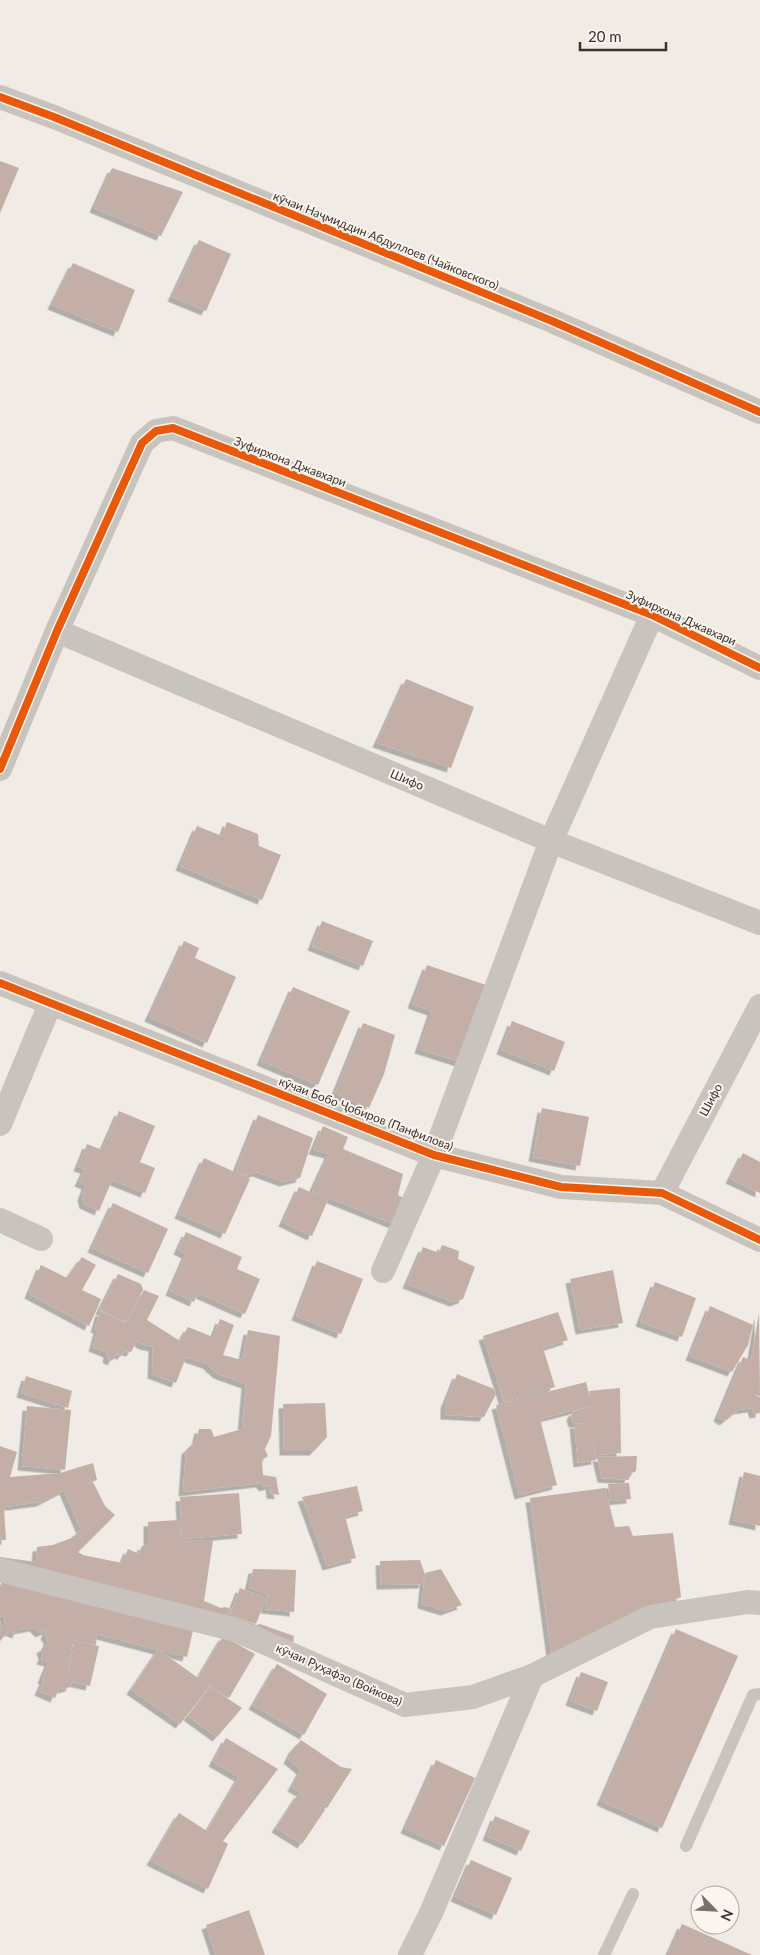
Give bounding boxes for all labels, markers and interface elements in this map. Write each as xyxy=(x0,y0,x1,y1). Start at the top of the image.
scale bar xyxy=(580,20,666,52)
text: 20 m xyxy=(588,27,622,45)
street label: кӯчаи Наҷмиддин Абдуллоев (Чайковского) xyxy=(271,188,501,293)
street label: Зуфирхона Джавхари xyxy=(232,433,349,490)
street label: Зуфирхона Джавхари xyxy=(624,586,739,649)
street label: Шифо xyxy=(388,766,426,793)
street label: кӯчаи Бобо Ҷобиров (Панфилова) xyxy=(277,1073,456,1154)
street label: Шифо xyxy=(696,1081,725,1119)
street label: кӯчаи Руҳафзо (Войкова) xyxy=(274,1640,405,1709)
north arrow xyxy=(690,1885,740,1935)
text: N xyxy=(717,1907,737,1924)

